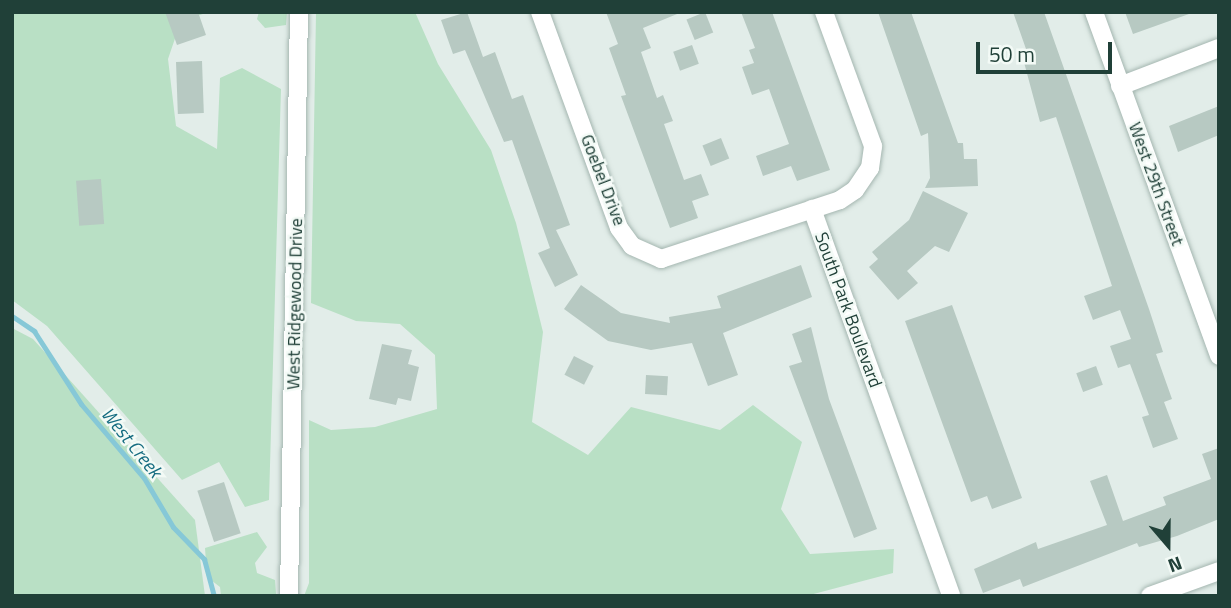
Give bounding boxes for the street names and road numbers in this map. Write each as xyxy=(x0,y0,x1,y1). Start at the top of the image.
street label: West 29th Street xyxy=(1124,119,1188,249)
street label: Goebel Drive xyxy=(576,131,630,229)
street label: West Ridgewood Drive xyxy=(283,218,307,390)
street label: South Park Boulevard xyxy=(810,229,886,391)

